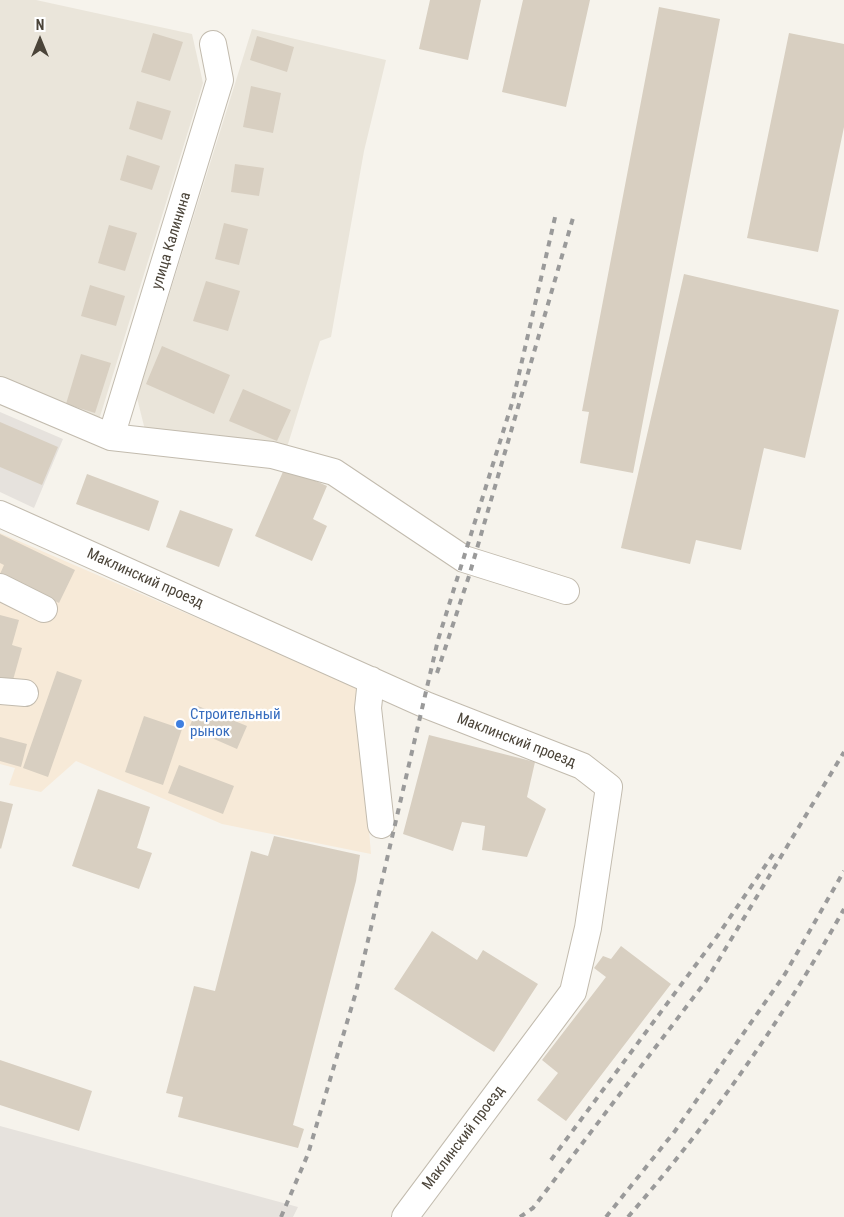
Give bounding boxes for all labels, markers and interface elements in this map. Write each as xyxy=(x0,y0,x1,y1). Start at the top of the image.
north arrow xyxy=(15,15,65,65)
text: N xyxy=(36,17,44,33)
street label: улица Калинина xyxy=(149,190,195,292)
street label: Маклинский проезд xyxy=(84,545,206,613)
place label: Строительный рынок xyxy=(190,706,281,741)
street label: Маклинский проезд xyxy=(454,710,578,772)
marker: Строительный рынок xyxy=(174,718,186,730)
street label: Маклинский проезд xyxy=(419,1082,509,1194)

